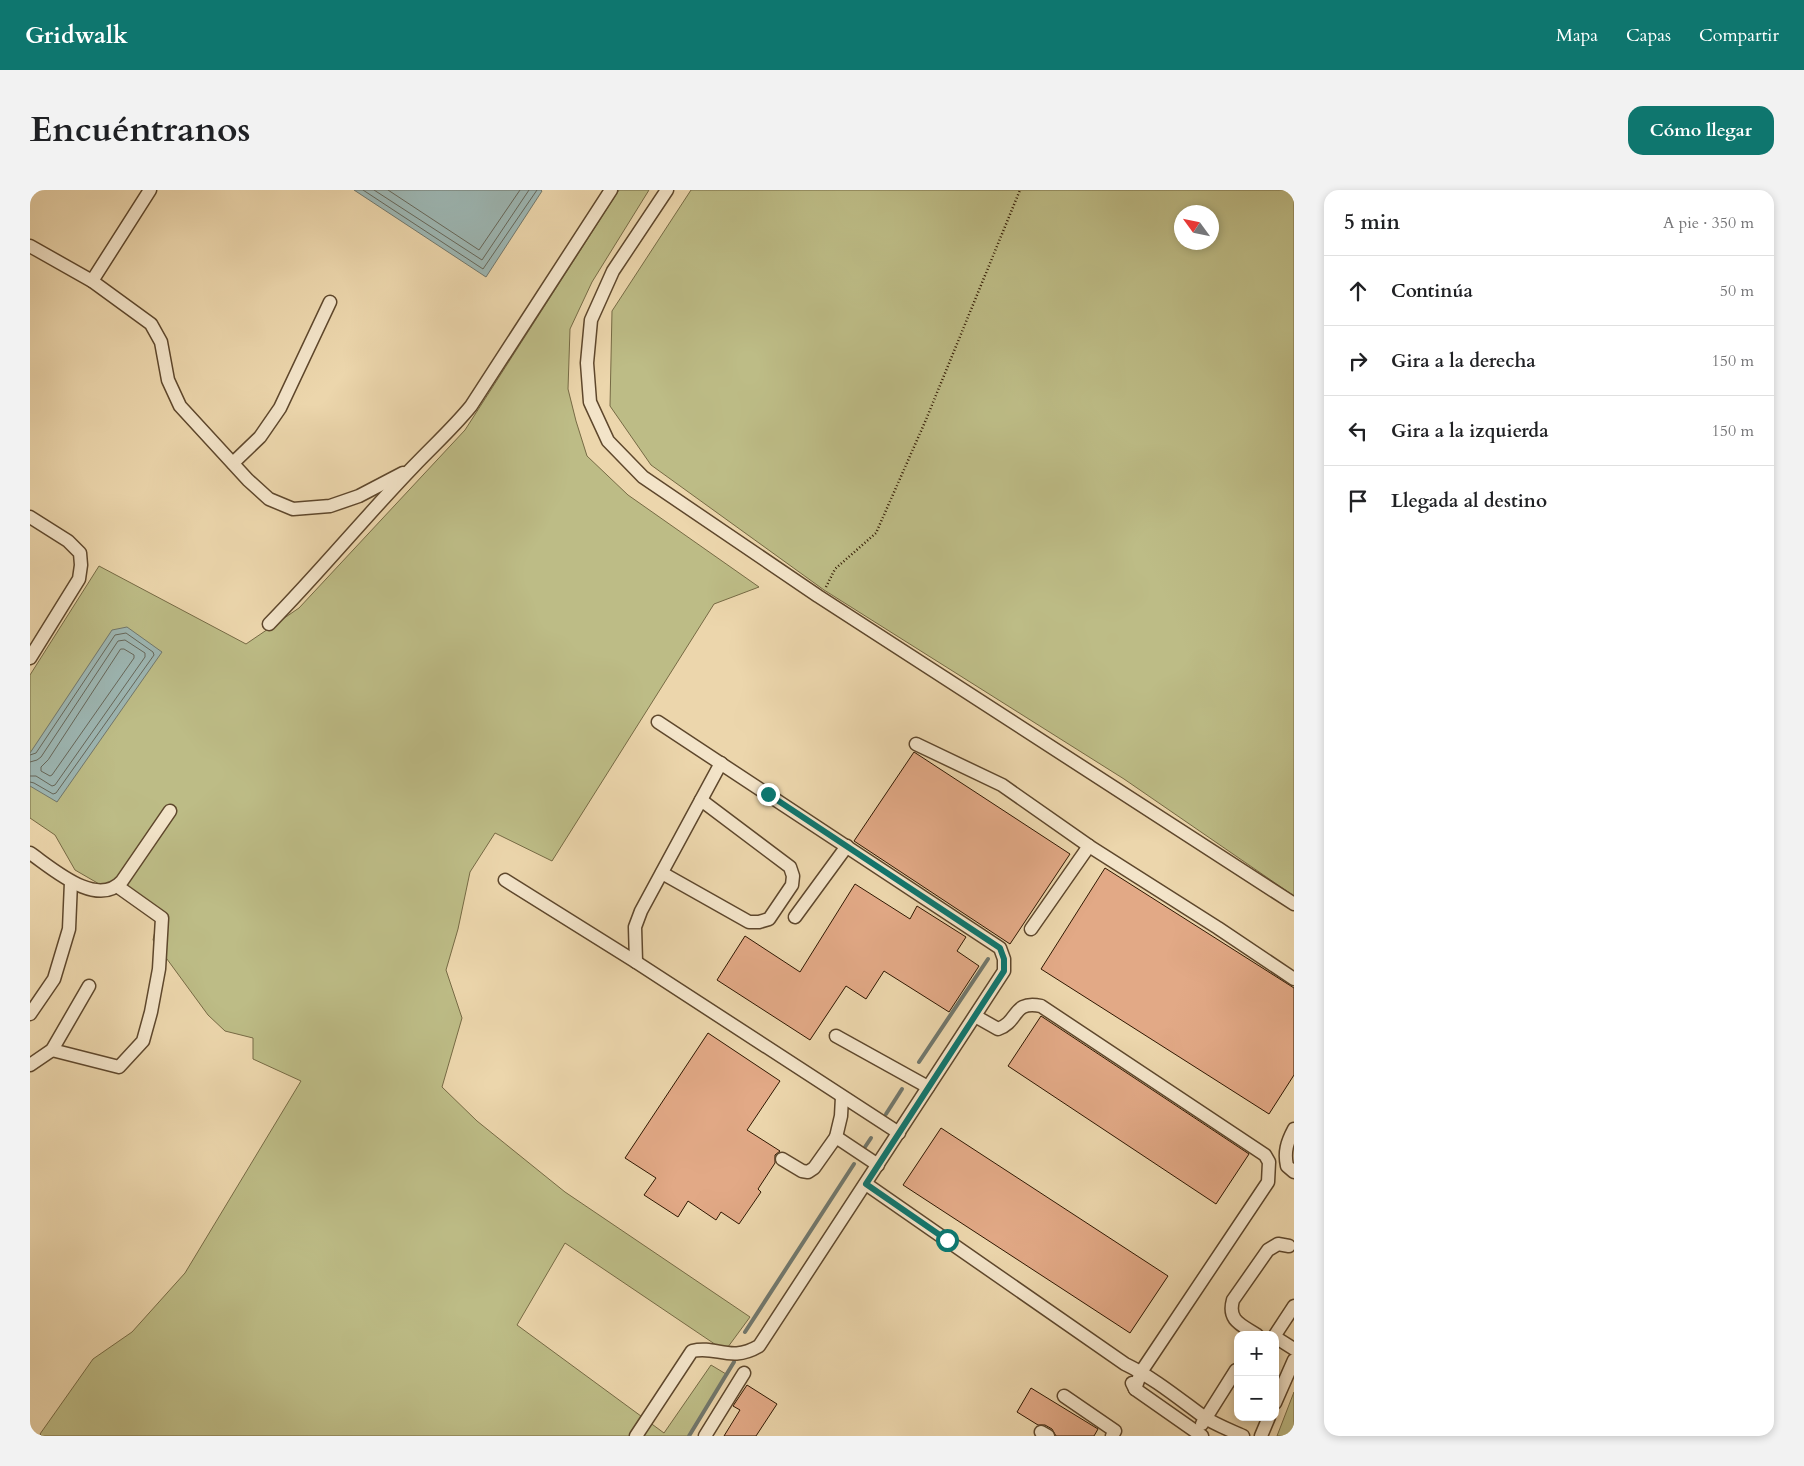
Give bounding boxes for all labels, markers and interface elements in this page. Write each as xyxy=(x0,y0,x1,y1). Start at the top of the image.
text: Gridwalk xyxy=(25,19,128,52)
text: Mapa xyxy=(1556,23,1598,48)
text: Capas xyxy=(1626,23,1671,48)
text: Compartir xyxy=(1699,23,1779,48)
text: Encuéntranos xyxy=(30,106,251,154)
button: Cómo llegar xyxy=(1628,106,1774,155)
north arrow xyxy=(1174,205,1219,250)
text: 5 min xyxy=(1344,208,1400,237)
text: A pie · 350 m xyxy=(1663,212,1754,234)
icon: ahead xyxy=(1344,277,1372,305)
text: Continúa xyxy=(1391,278,1473,304)
text: 50 m xyxy=(1720,280,1754,302)
icon: right xyxy=(1344,347,1372,375)
text: Gira a la derecha xyxy=(1391,348,1536,374)
text: 150 m xyxy=(1712,350,1754,372)
icon: left xyxy=(1344,417,1372,445)
text: Gira a la izquierda xyxy=(1391,418,1549,444)
text: 150 m xyxy=(1712,420,1754,442)
icon: arrive xyxy=(1344,487,1372,515)
text: Llegada al destino xyxy=(1391,488,1547,514)
route end xyxy=(757,783,780,806)
route start xyxy=(936,1229,959,1252)
map controls xyxy=(1234,1331,1279,1421)
button: + xyxy=(1234,1331,1279,1376)
button: − xyxy=(1234,1376,1279,1421)

